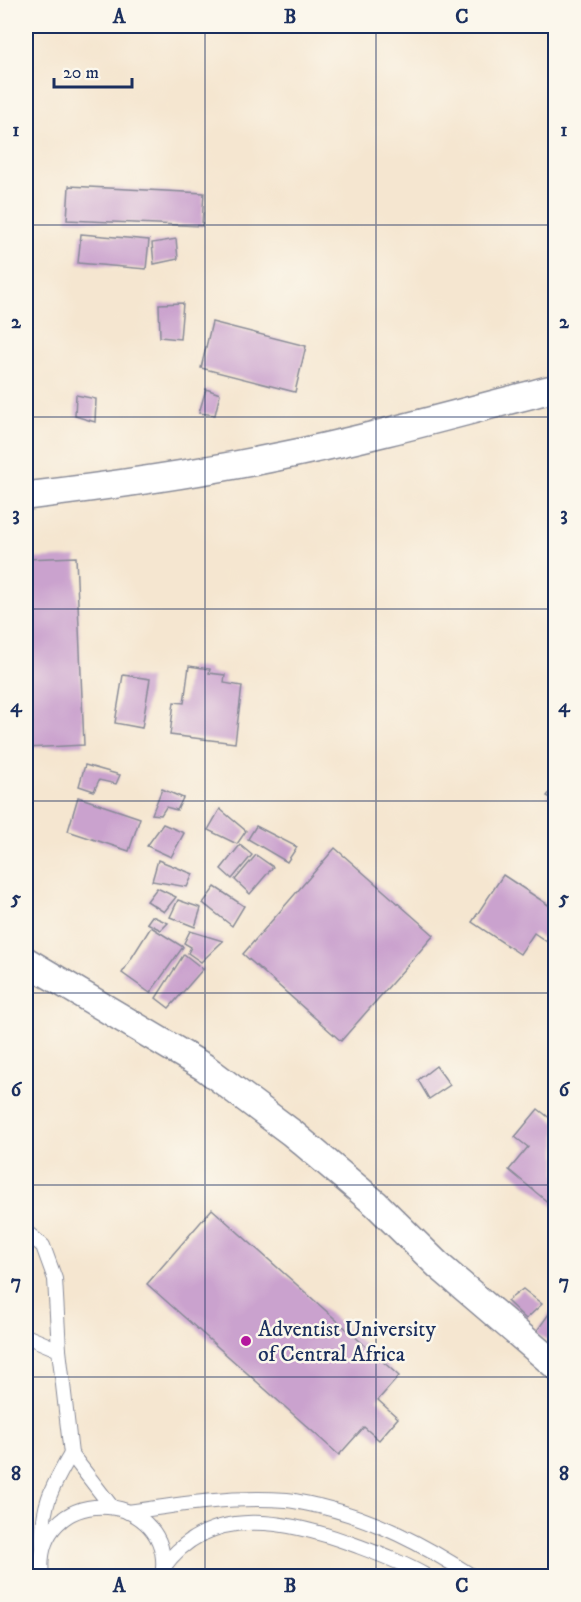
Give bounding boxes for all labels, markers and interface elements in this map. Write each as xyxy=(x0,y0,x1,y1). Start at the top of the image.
text: A xyxy=(112,5,127,30)
text: B xyxy=(284,5,296,30)
text: C xyxy=(455,5,469,30)
scale bar xyxy=(54,51,132,89)
text: 20 m xyxy=(63,62,99,84)
text: 1 xyxy=(12,118,20,143)
text: 1 xyxy=(560,118,568,143)
text: 2 xyxy=(11,310,22,335)
text: 2 xyxy=(559,310,570,335)
text: 3 xyxy=(12,502,20,527)
text: 3 xyxy=(560,502,568,527)
text: 4 xyxy=(10,694,23,719)
text: 4 xyxy=(558,694,571,719)
text: 5 xyxy=(10,886,21,911)
text: 5 xyxy=(558,886,569,911)
text: 6 xyxy=(11,1078,23,1103)
text: 6 xyxy=(559,1078,571,1103)
text: 7 xyxy=(11,1270,21,1295)
text: 7 xyxy=(559,1270,569,1295)
place label: Adventist University of Central Africa xyxy=(258,1316,436,1368)
marker: Adventist University of Central Africa xyxy=(239,1334,253,1348)
text: 8 xyxy=(11,1462,21,1487)
text: 8 xyxy=(559,1462,569,1487)
text: A xyxy=(112,1574,127,1599)
text: B xyxy=(284,1574,296,1599)
text: C xyxy=(455,1574,469,1599)

